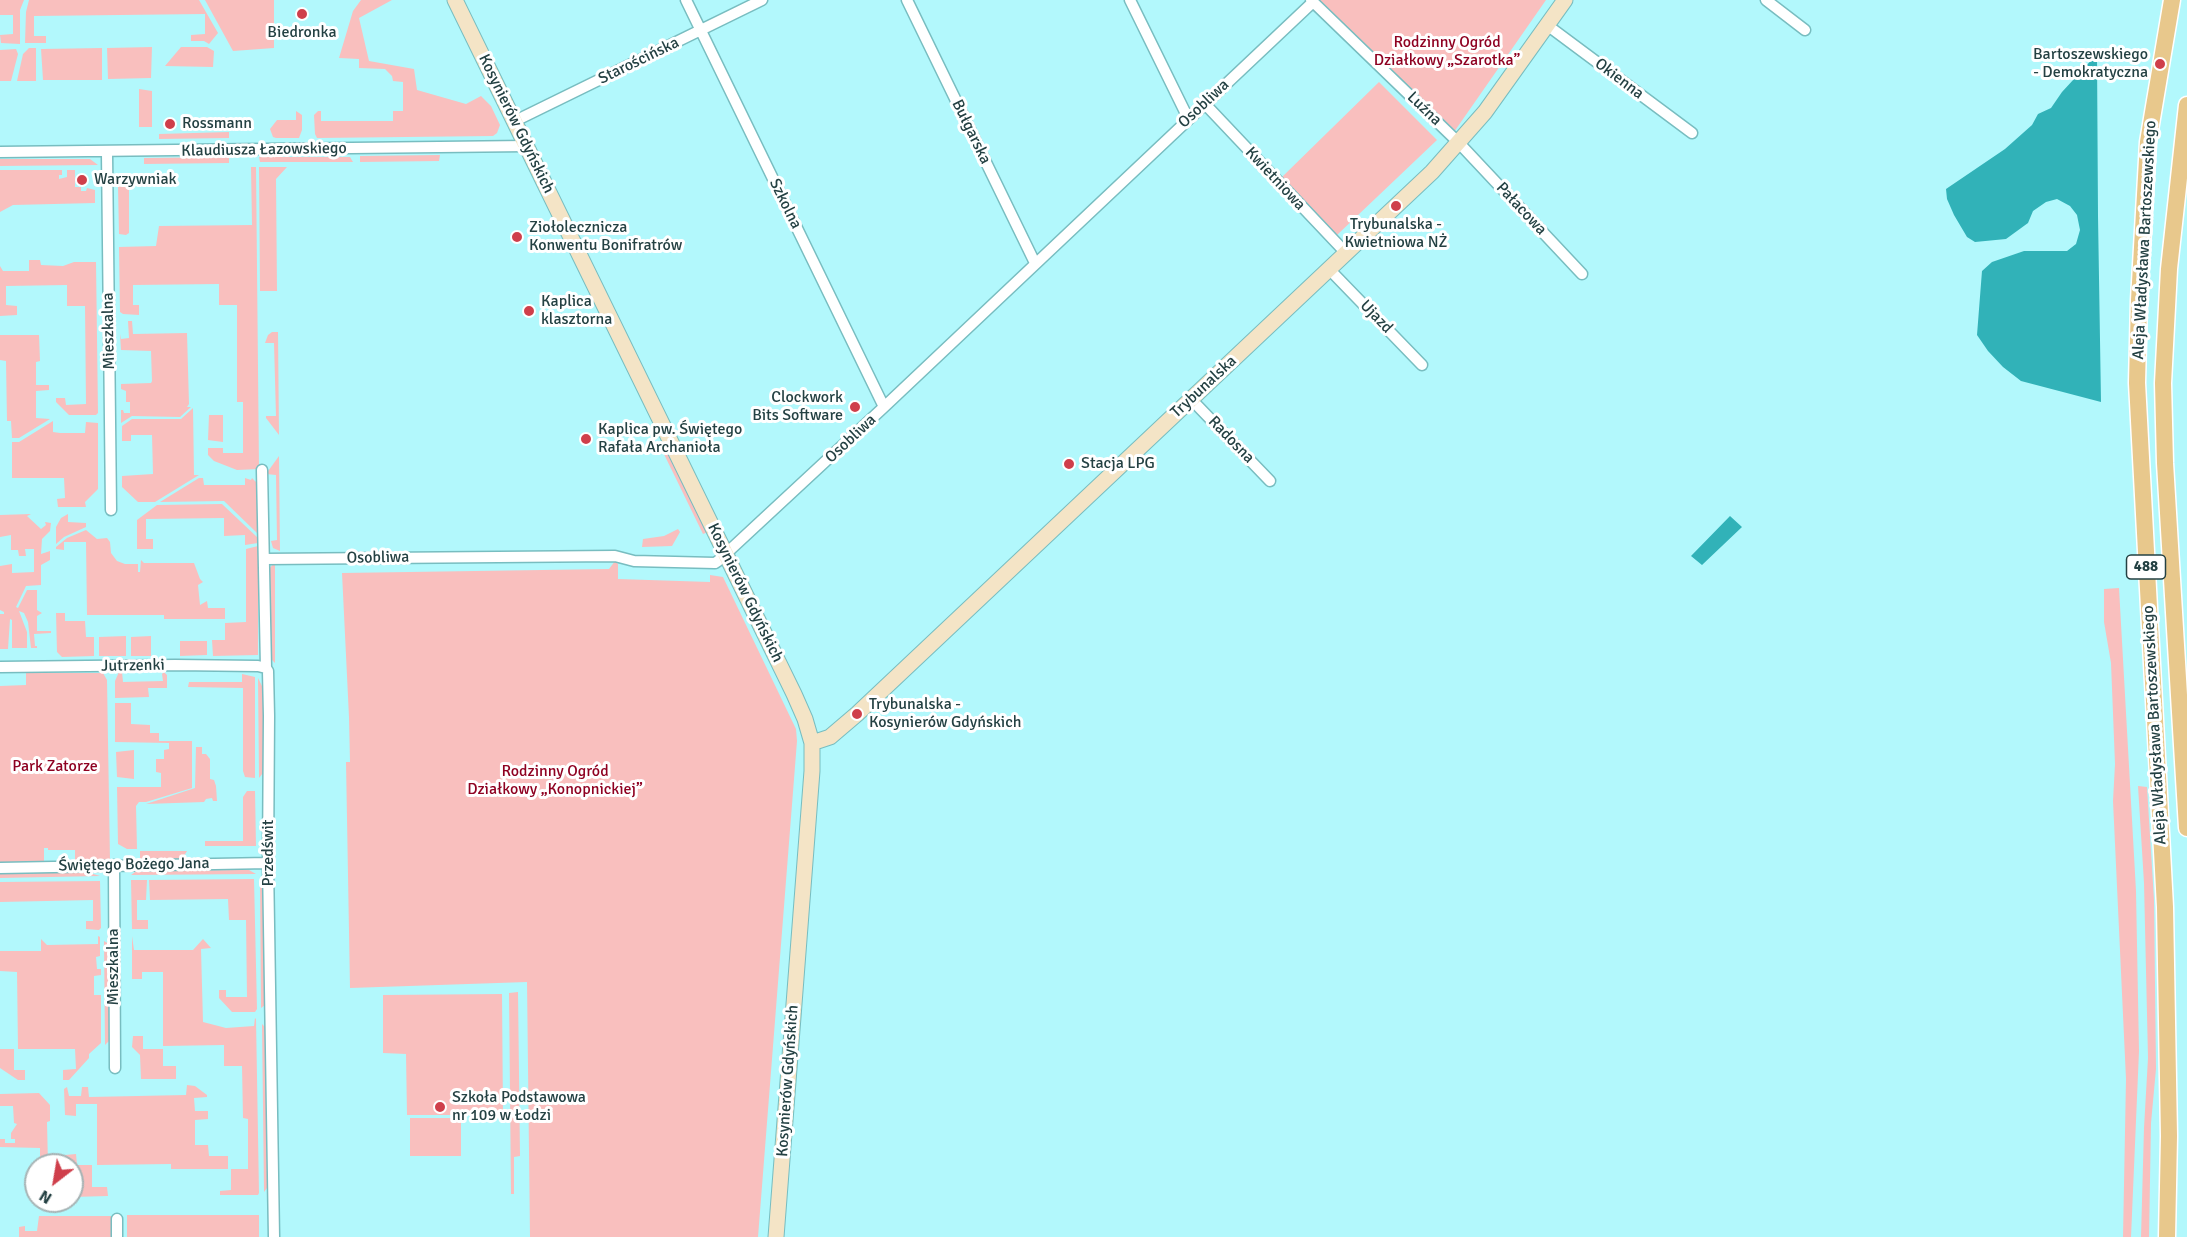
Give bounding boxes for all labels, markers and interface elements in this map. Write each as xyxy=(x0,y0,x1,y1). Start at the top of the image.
marker: Biedronka xyxy=(295,7,309,21)
place label: Biedronka xyxy=(267,23,337,43)
street label: Starościńska xyxy=(596,33,682,89)
park label: Rodzinny Ogród Działkowy „Szarotka” xyxy=(1374,33,1520,71)
place label: Bartoszewskiego - Demokratyczna xyxy=(2033,45,2148,83)
street label: Kosynierów Gdyńskich xyxy=(474,51,558,197)
street label: Okienna xyxy=(1591,54,1647,104)
marker: Bartoszewskiego - Demokratyczna xyxy=(2153,57,2167,71)
street label: Osobliwa xyxy=(1175,76,1233,132)
street label: Luźna xyxy=(1403,88,1445,130)
street label: Bułgarska xyxy=(947,97,995,167)
place label: Rossmann xyxy=(182,114,252,134)
marker: Rossmann xyxy=(163,117,177,131)
street label: Aleja Władysława Bartoszewskiego xyxy=(2129,120,2161,360)
street label: Klaudiusza Łazowskiego xyxy=(181,139,347,161)
street label: Kwietniowa xyxy=(1241,143,1309,215)
place label: Warzywniak xyxy=(94,170,177,190)
marker: Warzywniak xyxy=(75,173,89,187)
street label: Szkolna xyxy=(765,176,805,232)
street label: Pałacowa xyxy=(1492,179,1550,239)
marker: Trybunalska - Kwietniowa NŻ xyxy=(1389,199,1403,213)
place label: Trybunalska - Kwietniowa NŻ xyxy=(1344,215,1448,253)
place label: Ziołolecznicza Konwentu Bonifratrów xyxy=(529,218,682,256)
marker: Ziołolecznicza Konwentu Bonifratrów xyxy=(510,230,524,244)
street label: Mieszkalna xyxy=(99,292,119,370)
place label: Kaplica klasztorna xyxy=(541,292,612,330)
street label: Ujazd xyxy=(1356,296,1396,338)
marker: Kaplica klasztorna xyxy=(522,304,536,318)
street label: Trybunalska xyxy=(1167,352,1241,422)
place label: Clockwork Bits Software xyxy=(752,388,843,426)
marker: Clockwork Bits Software xyxy=(848,400,862,414)
street label: Osobliwa xyxy=(822,411,880,467)
street label: Radosna xyxy=(1204,412,1258,468)
place label: Kaplica pw. Świętego Rafała Archanioła xyxy=(598,420,742,458)
marker: Kaplica pw. Świętego Rafała Archanioła xyxy=(579,432,593,446)
place label: Stacja LPG xyxy=(1081,454,1155,474)
marker: Stacja LPG xyxy=(1062,457,1076,471)
street label: Kosynierów Gdyńskich xyxy=(703,520,787,666)
street label: Osobliwa xyxy=(347,548,409,568)
road number: 488 xyxy=(2126,555,2166,579)
street label: Aleja Władysława Bartoszewskiego xyxy=(2139,605,2171,845)
street label: Jutrzenki xyxy=(101,656,165,676)
place label: Trybunalska - Kosynierów Gdyńskich xyxy=(869,695,1021,733)
marker: Trybunalska - Kosynierów Gdyńskich xyxy=(850,707,864,721)
park label: Park Zatorze xyxy=(12,757,98,777)
park label: Rodzinny Ogród Działkowy „Konopnickiej” xyxy=(467,762,643,800)
street label: Przedświt xyxy=(259,820,279,886)
street label: Świętego Bożego Jana xyxy=(58,854,210,876)
street label: Mieszkalna xyxy=(104,928,124,1006)
street label: Kosynierów Gdyńskich xyxy=(773,1004,803,1158)
place label: Szkoła Podstawowa nr 109 w Łodzi xyxy=(452,1088,586,1126)
marker: Szkoła Podstawowa nr 109 w Łodzi xyxy=(433,1100,447,1114)
north arrow xyxy=(24,1153,84,1213)
text: N xyxy=(36,1185,56,1208)

